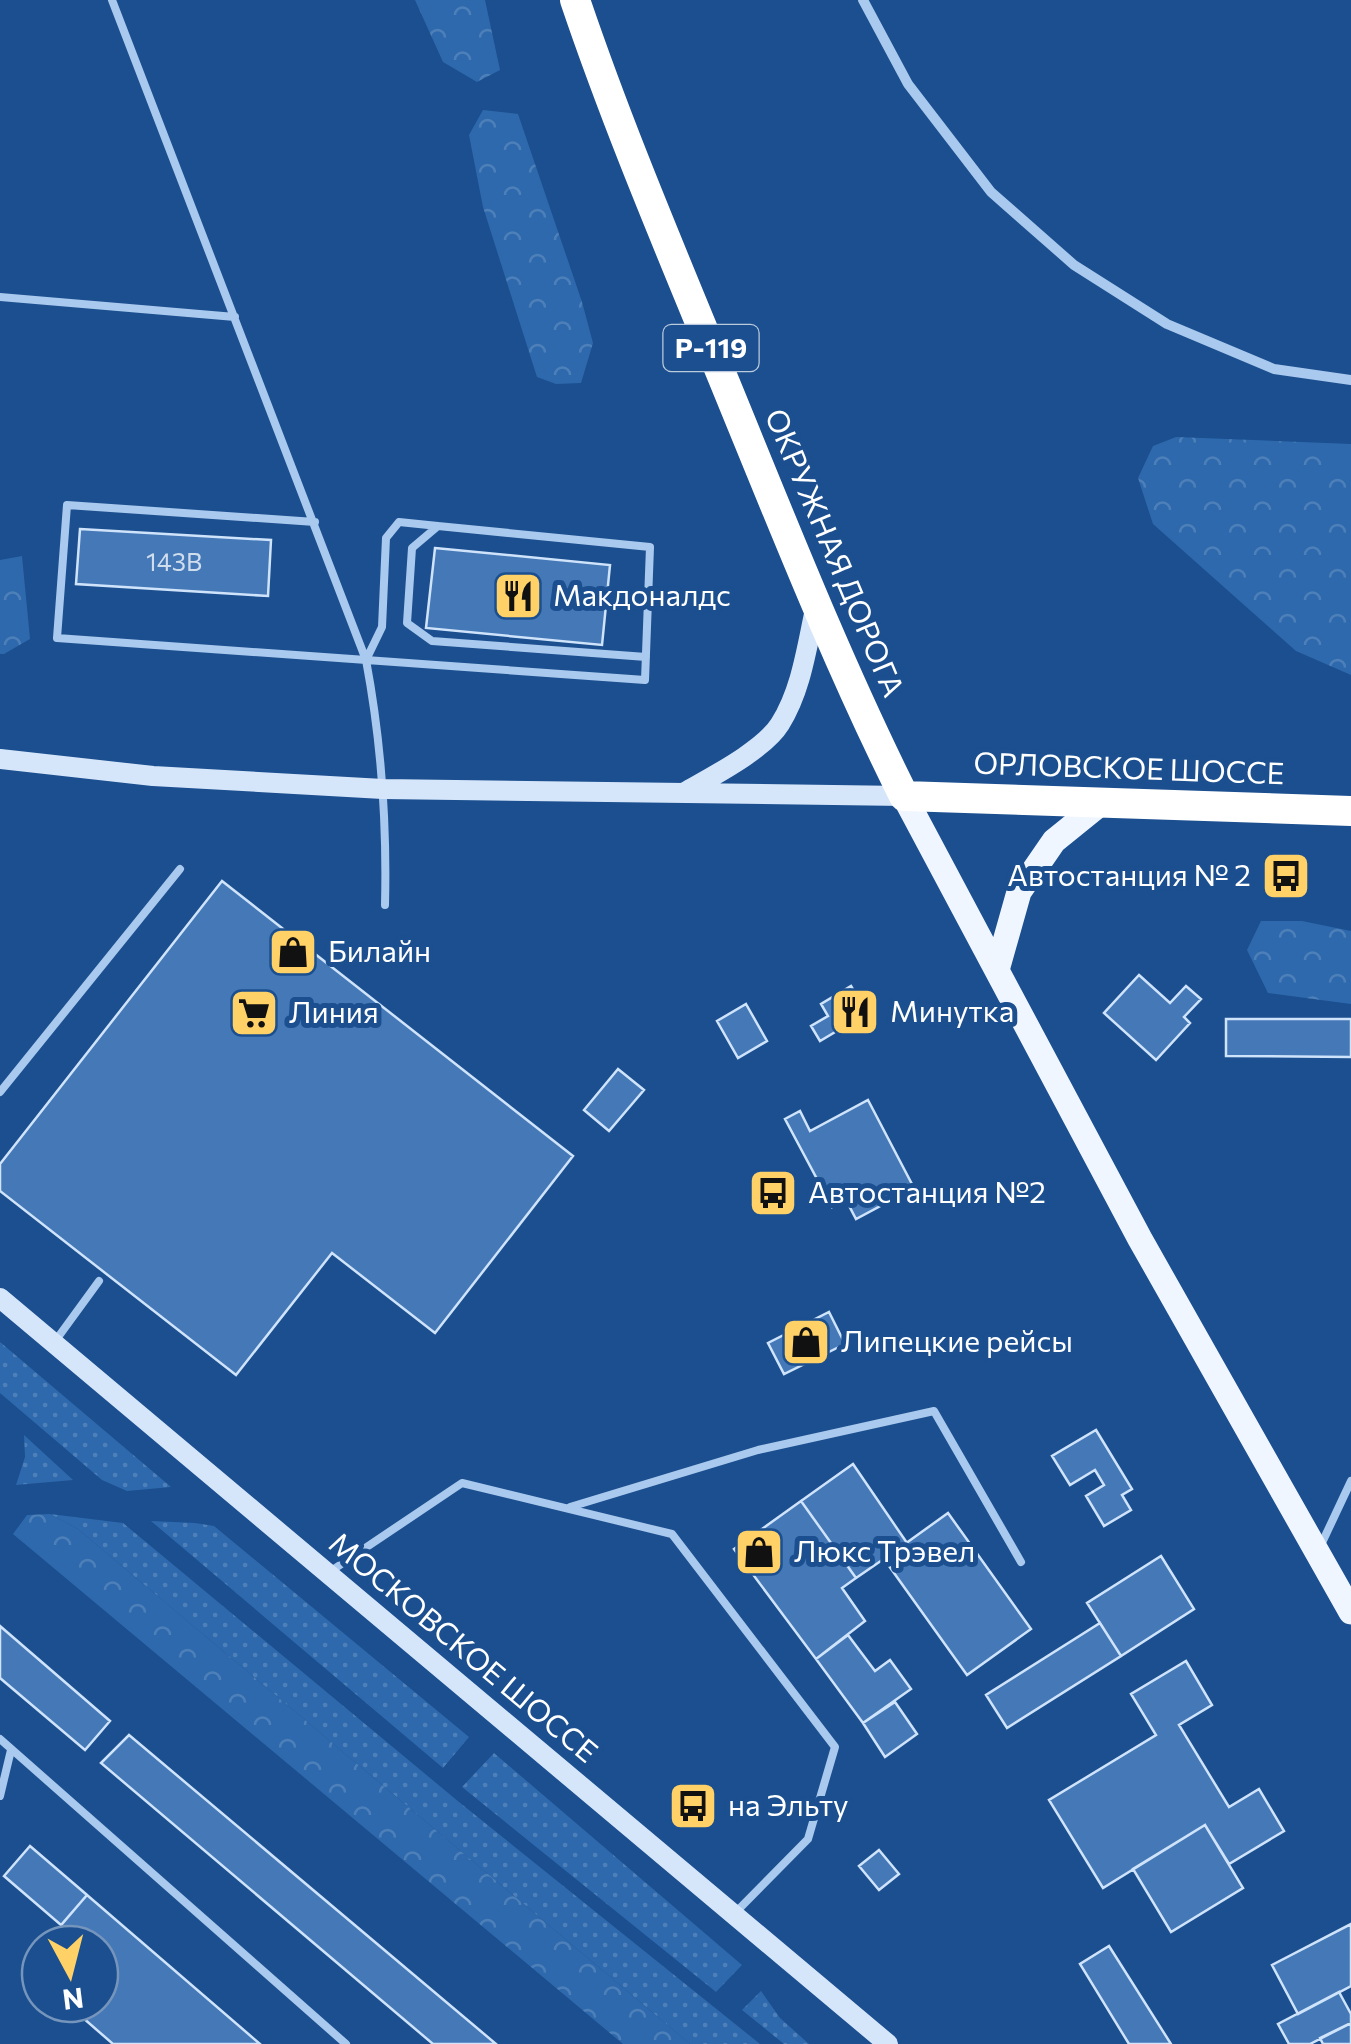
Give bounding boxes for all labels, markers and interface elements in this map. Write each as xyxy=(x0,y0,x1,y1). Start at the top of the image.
road number: Р-119 xyxy=(664,325,758,371)
street label: ОКРУЖНАЯ ДОРОГА xyxy=(759,402,914,702)
house number: 143В xyxy=(146,546,202,576)
restaurant icon: Макдоналдс xyxy=(492,570,544,622)
place label: Макдоналдс xyxy=(553,575,731,612)
street label: ОРЛОВСКОЕ ШОССЕ xyxy=(973,743,1285,790)
bus stop icon: Автостанция № 2 xyxy=(1260,850,1312,902)
place label: Автостанция № 2 xyxy=(1007,855,1251,892)
shop icon: Билайн xyxy=(267,926,319,978)
place label: Билайн xyxy=(328,931,431,968)
restaurant icon: Минутка xyxy=(829,986,881,1038)
supermarket icon: Линия xyxy=(228,987,280,1039)
place label: Минутка xyxy=(890,991,1014,1028)
place label: Линия xyxy=(289,992,379,1029)
bus stop icon: Автостанция №2 xyxy=(747,1167,799,1219)
place label: Автостанция №2 xyxy=(808,1172,1046,1209)
shop icon: Липецкие рейсы xyxy=(780,1316,832,1368)
place label: Липецкие рейсы xyxy=(841,1321,1073,1358)
street label: МОСКОВСКОЕ ШОССЕ xyxy=(323,1523,606,1769)
shop icon: Люкс Трэвел xyxy=(733,1526,785,1578)
place label: Люкс Трэвел xyxy=(794,1531,975,1568)
bus stop icon: на Эльту xyxy=(667,1780,719,1832)
place label: на Эльту xyxy=(728,1785,849,1822)
north arrow xyxy=(20,1924,120,2024)
text: N xyxy=(61,1982,86,2018)

